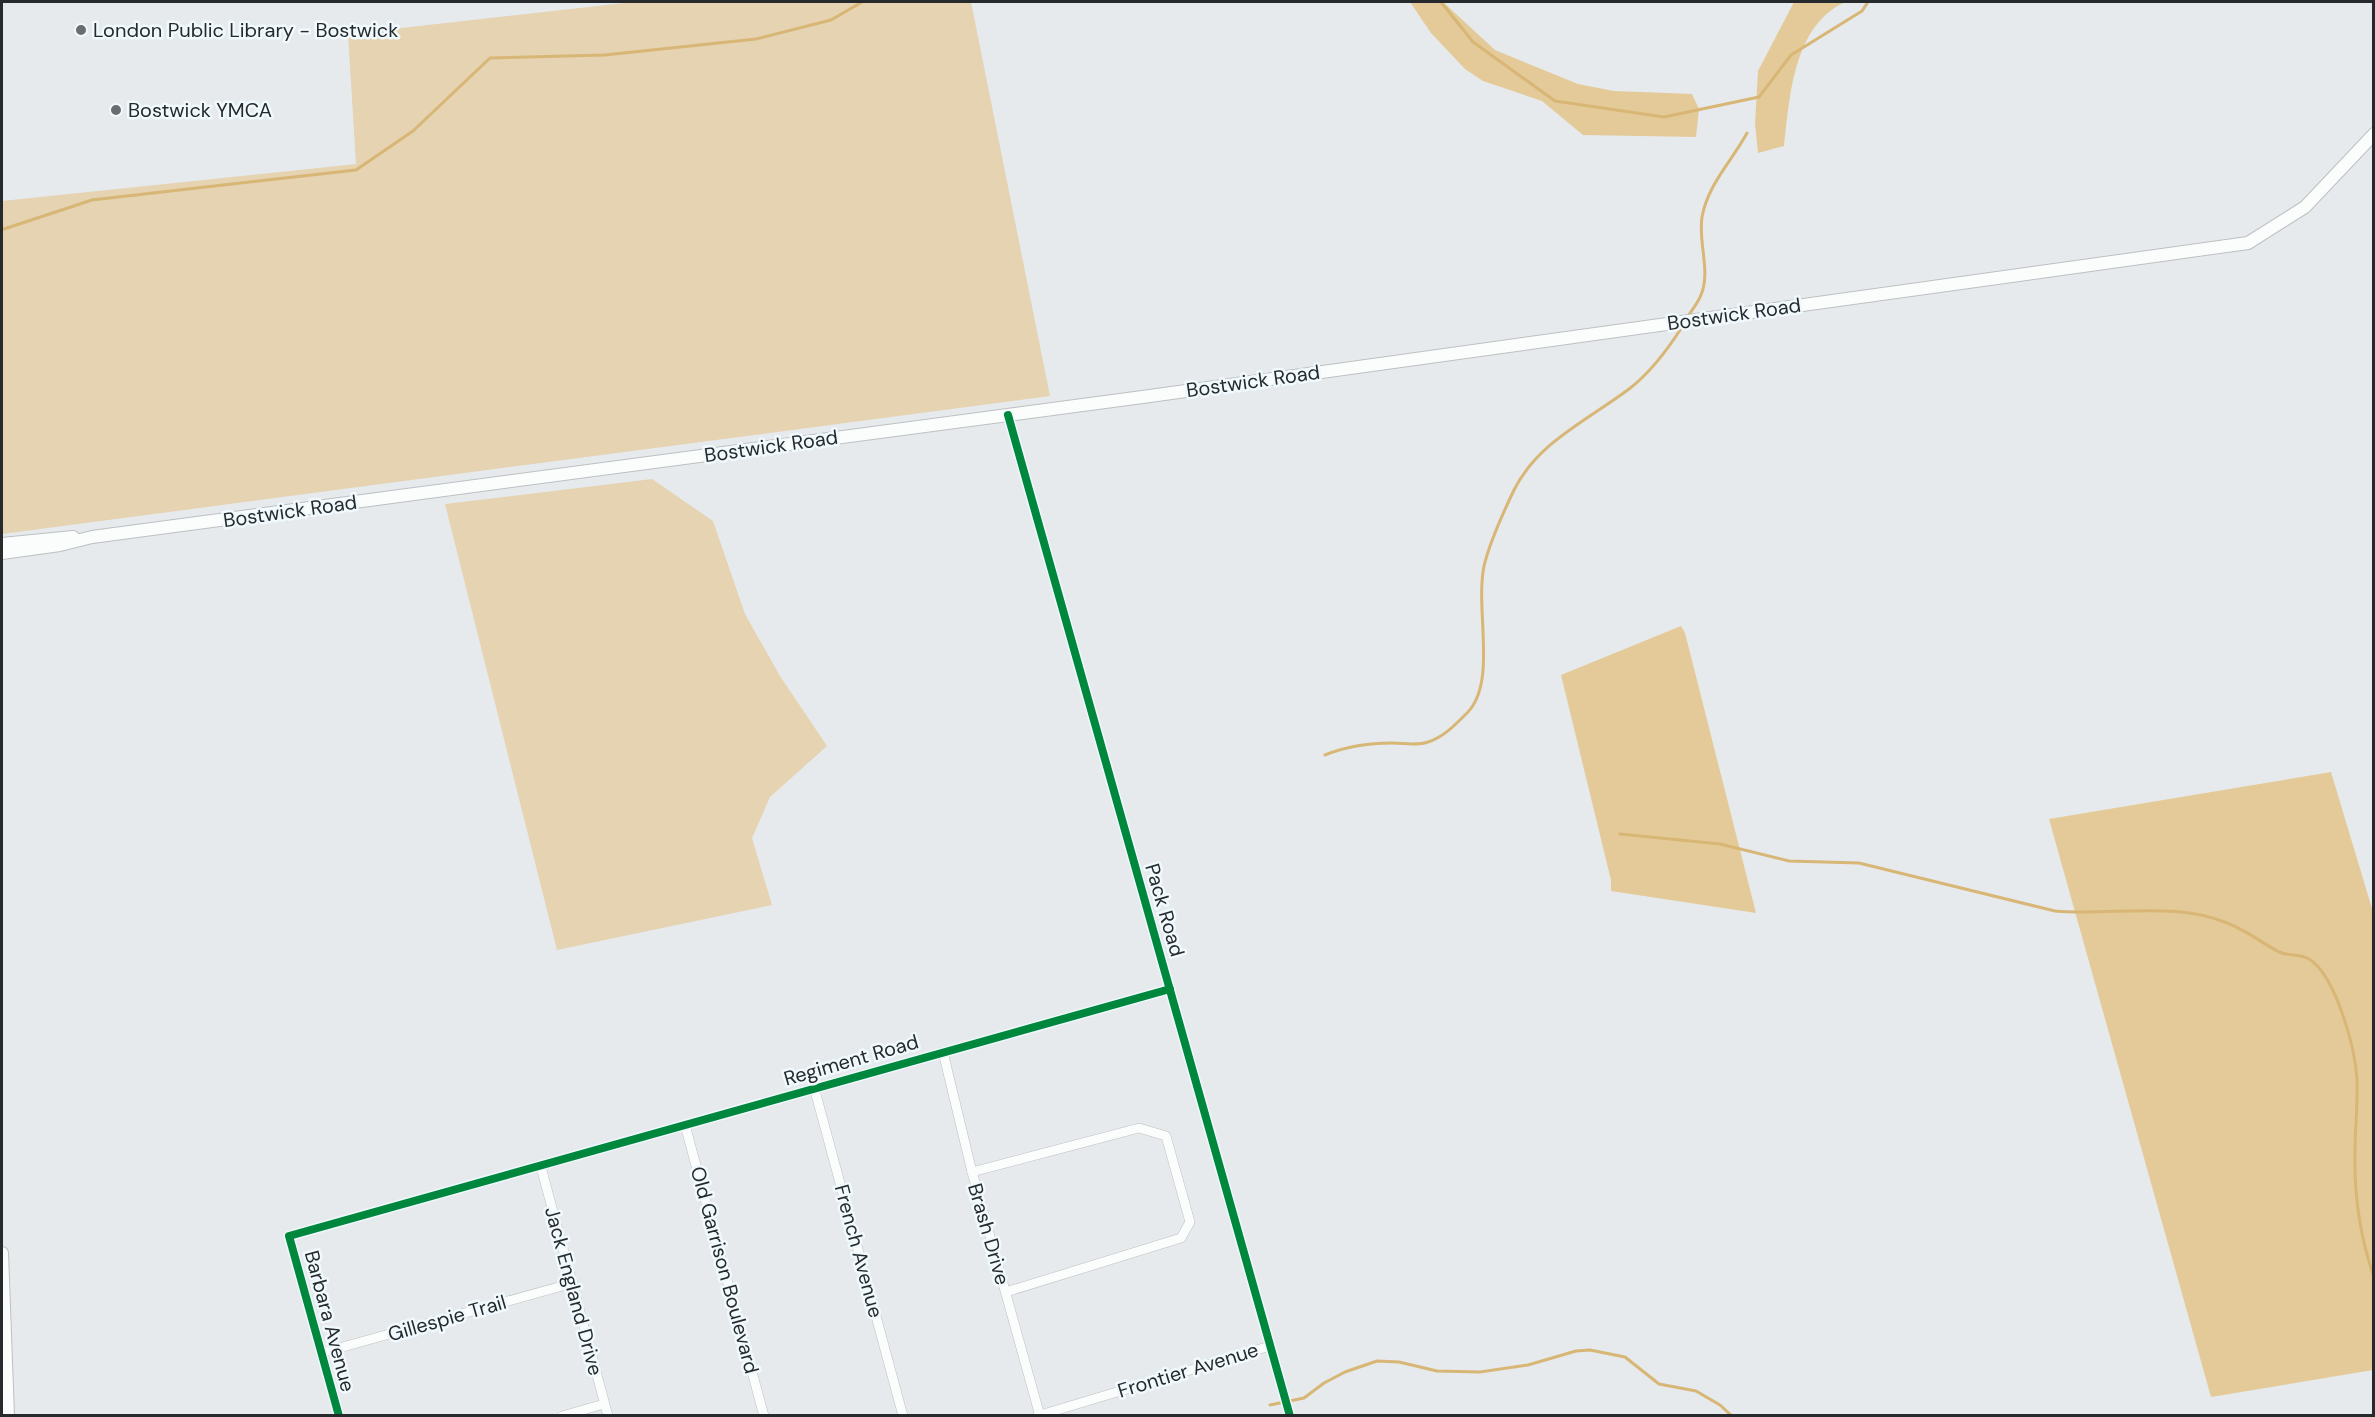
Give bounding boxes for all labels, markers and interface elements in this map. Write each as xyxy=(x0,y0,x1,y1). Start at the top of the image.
place label: London Public Library - Bostwick xyxy=(93,17,398,43)
marker: London Public Library - Bostwick xyxy=(74,23,88,37)
place label: Bostwick YMCA xyxy=(128,97,272,123)
marker: Bostwick YMCA xyxy=(109,103,123,117)
street label: Bostwick Road xyxy=(1665,292,1803,336)
street label: Bostwick Road xyxy=(1184,359,1322,403)
street label: Bostwick Road xyxy=(702,424,840,468)
street label: Bostwick Road xyxy=(221,489,359,533)
street label: Pack Road xyxy=(1139,861,1191,959)
street label: Regiment Road xyxy=(781,1028,921,1092)
street label: Old Garrison Boulevard xyxy=(685,1164,765,1376)
street label: Brash Drive xyxy=(962,1180,1016,1288)
street label: French Avenue xyxy=(829,1182,889,1320)
street label: Jack England Drive xyxy=(539,1204,609,1378)
street label: Barbara Avenue xyxy=(299,1247,361,1395)
street label: Gillespie Trail xyxy=(385,1289,509,1347)
street label: Frontier Avenue xyxy=(1115,1336,1261,1404)

